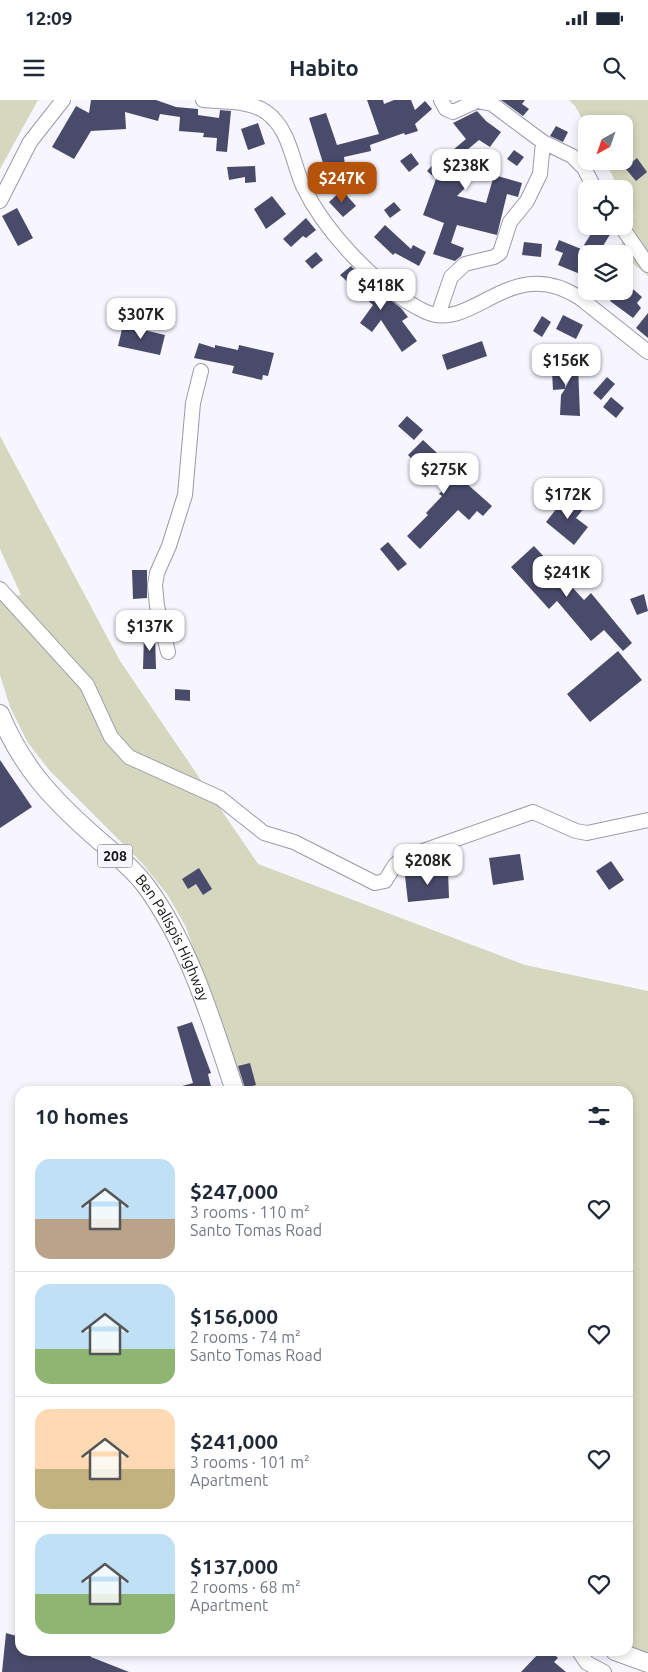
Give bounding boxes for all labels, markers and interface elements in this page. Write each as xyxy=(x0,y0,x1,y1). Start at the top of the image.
text: 12:09 xyxy=(25,7,73,29)
icon: menu xyxy=(20,54,48,82)
icon: search xyxy=(600,54,628,82)
text: Habito xyxy=(289,55,359,80)
north arrow xyxy=(578,115,632,170)
map controls xyxy=(578,115,633,300)
pin: $238K xyxy=(431,148,501,191)
text: $238K xyxy=(443,156,489,174)
pin: $247K xyxy=(307,162,377,204)
text: $247K xyxy=(319,169,365,187)
button: locate xyxy=(578,180,633,235)
button: layers xyxy=(578,245,633,300)
pin: $418K xyxy=(346,268,416,311)
text: $418K xyxy=(358,276,404,294)
pin: $307K xyxy=(106,298,176,340)
text: $307K xyxy=(118,305,164,323)
pin: $156K xyxy=(531,344,601,386)
text: $156K xyxy=(543,351,589,369)
pin: $275K xyxy=(409,452,479,495)
text: $275K xyxy=(421,460,467,478)
pin: $172K xyxy=(533,478,603,520)
text: $172K xyxy=(545,485,591,503)
pin: $241K xyxy=(532,556,602,598)
text: $241K xyxy=(544,563,590,581)
pin: $137K xyxy=(115,610,185,652)
text: $137K xyxy=(127,617,173,635)
road number: 208 xyxy=(98,844,132,868)
pin: $208K xyxy=(393,844,463,886)
text: $208K xyxy=(405,851,451,869)
street label: Ben Palispis Highway xyxy=(132,871,213,1003)
icon: filters xyxy=(585,1102,613,1130)
text: 10 homes xyxy=(35,1104,129,1128)
icon: home xyxy=(75,1179,135,1239)
text: $247,000 xyxy=(190,1179,278,1203)
icon: heart xyxy=(585,1195,613,1223)
text: 3 rooms · 110 m² xyxy=(190,1203,310,1221)
text: Santo Tomas Road xyxy=(190,1221,322,1239)
icon: home xyxy=(75,1304,135,1364)
text: $156,000 xyxy=(190,1304,278,1328)
icon: heart xyxy=(585,1320,613,1348)
text: 2 rooms · 74 m² xyxy=(190,1328,301,1346)
text: Santo Tomas Road xyxy=(190,1346,322,1364)
icon: home xyxy=(75,1429,135,1489)
text: $241,000 xyxy=(190,1429,278,1453)
icon: heart xyxy=(585,1445,613,1473)
text: 3 rooms · 101 m² xyxy=(190,1453,310,1471)
text: Apartment xyxy=(190,1471,268,1489)
icon: home xyxy=(75,1554,135,1614)
text: $137,000 xyxy=(190,1554,278,1578)
icon: heart xyxy=(585,1570,613,1598)
text: 2 rooms · 68 m² xyxy=(190,1578,301,1596)
text: Apartment xyxy=(190,1596,268,1614)

